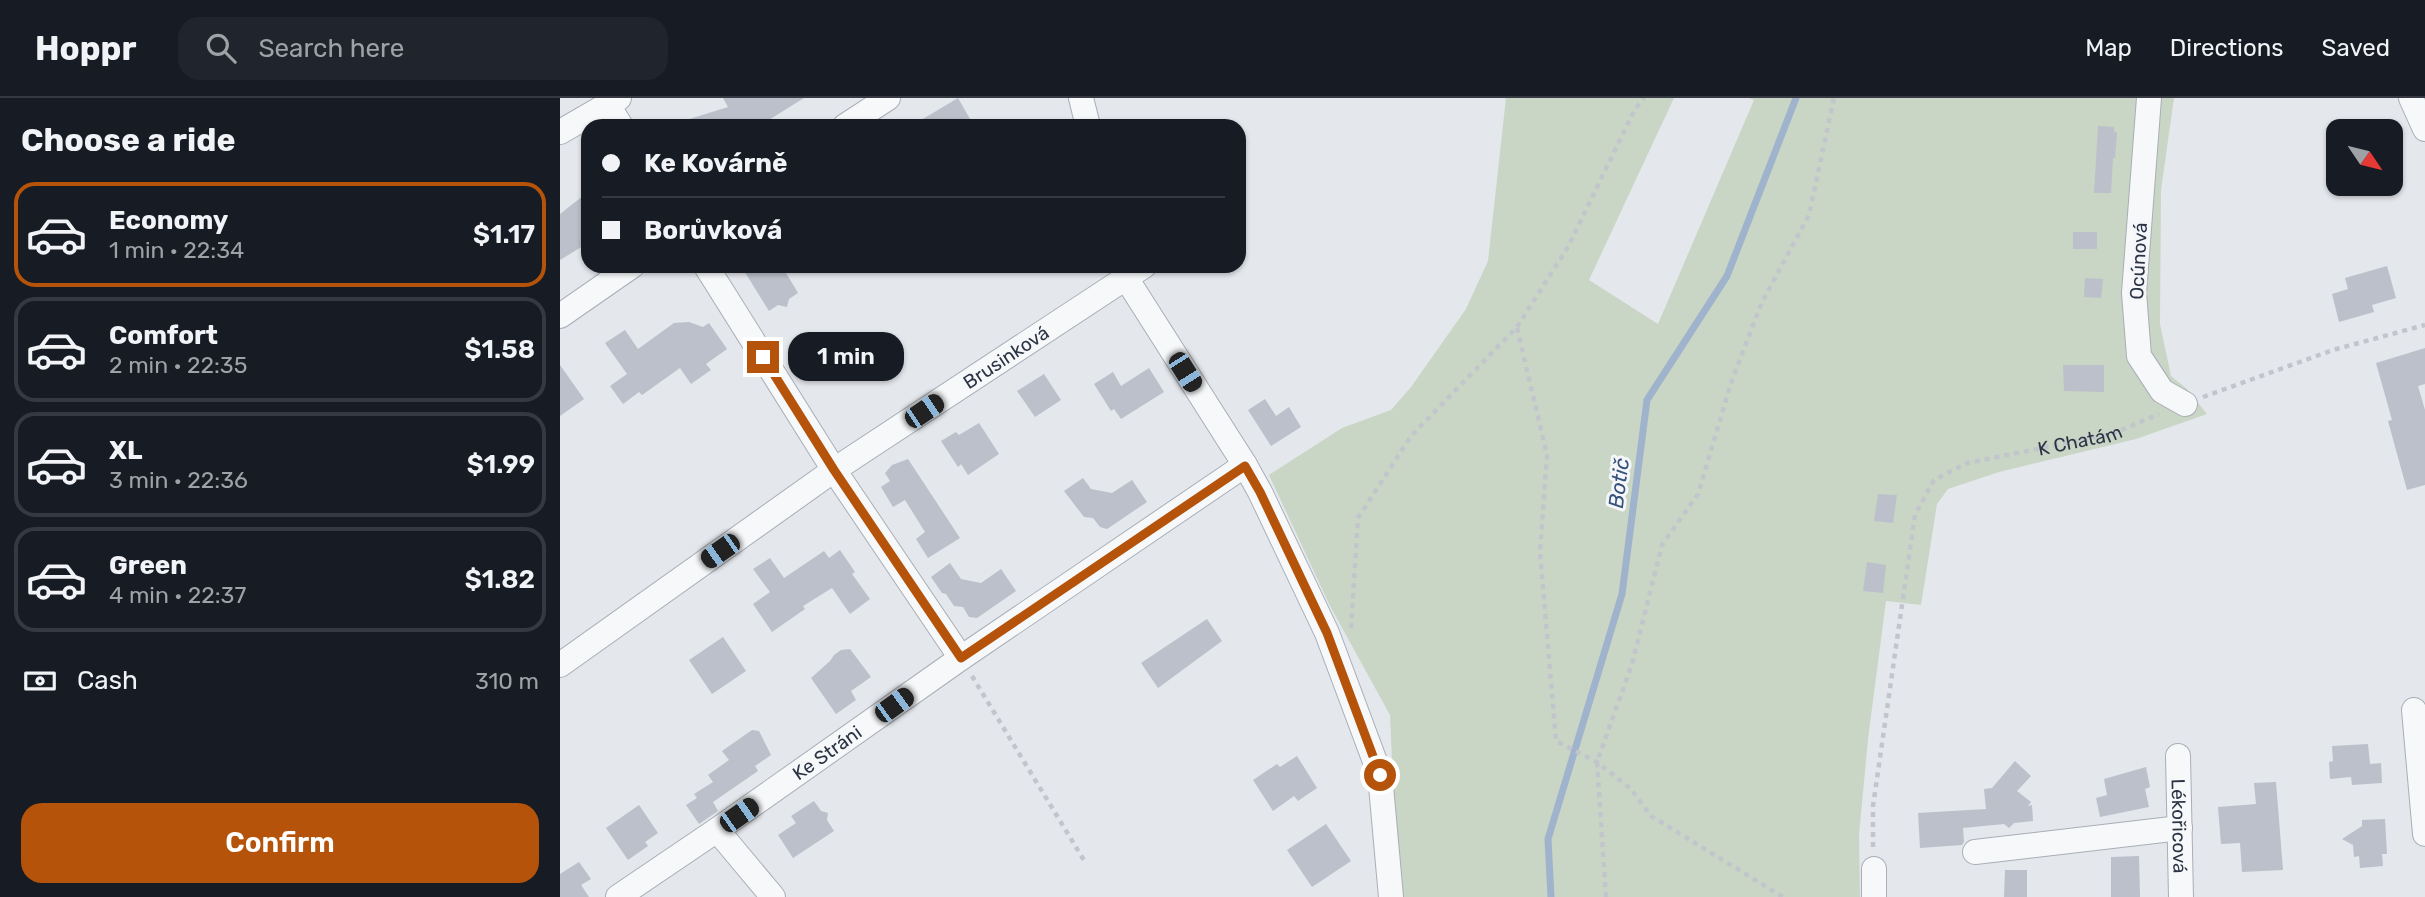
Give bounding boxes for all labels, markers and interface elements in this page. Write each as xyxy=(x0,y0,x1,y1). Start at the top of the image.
search box xyxy=(178,17,668,80)
text: Hoppr xyxy=(35,29,136,68)
icon: search xyxy=(202,29,240,67)
text: Search here xyxy=(258,33,404,64)
text: Map xyxy=(2085,34,2132,62)
text: Directions xyxy=(2170,34,2283,62)
text: Saved xyxy=(2321,34,2390,62)
north arrow xyxy=(2326,119,2403,196)
map controls xyxy=(2326,119,2403,196)
text: Choose a ride xyxy=(21,121,235,159)
text: Ke Kovárně xyxy=(644,148,788,179)
icon: car xyxy=(25,203,88,266)
text: Economy xyxy=(109,205,228,236)
text: Borůvková xyxy=(644,215,782,246)
text: $1.17 xyxy=(473,219,535,250)
street label: Ocúnová xyxy=(2125,222,2152,300)
text: 1 min · 22:34 xyxy=(109,236,244,264)
icon: car xyxy=(25,318,88,381)
text: Comfort xyxy=(109,320,218,351)
street label: Brusinková xyxy=(959,321,1053,394)
callout: 1 min xyxy=(788,332,903,382)
text: $1.58 xyxy=(465,334,535,365)
route end xyxy=(747,341,779,373)
text: 1 min xyxy=(817,342,875,370)
car xyxy=(1165,349,1206,395)
text: 2 min · 22:35 xyxy=(109,351,247,379)
car xyxy=(901,391,948,431)
street label: K Chatám xyxy=(2036,420,2126,461)
icon: car xyxy=(25,433,88,496)
text: XL xyxy=(109,435,142,466)
text: $1.99 xyxy=(467,449,535,480)
water label: Botič xyxy=(1603,456,1634,510)
text: 3 min · 22:36 xyxy=(109,466,248,494)
car xyxy=(697,530,744,572)
icon: car xyxy=(25,548,88,611)
text: Green xyxy=(109,550,187,581)
text: $1.82 xyxy=(465,564,535,595)
text: 4 min · 22:37 xyxy=(109,581,246,609)
icon: cash xyxy=(21,662,59,700)
text: Cash xyxy=(77,665,138,696)
text: 310 m xyxy=(475,667,539,695)
car xyxy=(871,684,918,726)
street label: Ke Stráni xyxy=(788,721,866,785)
route start xyxy=(1364,759,1396,791)
street label: Lékořicová xyxy=(2166,778,2191,874)
car xyxy=(716,794,763,836)
button: Confirm xyxy=(21,803,539,883)

